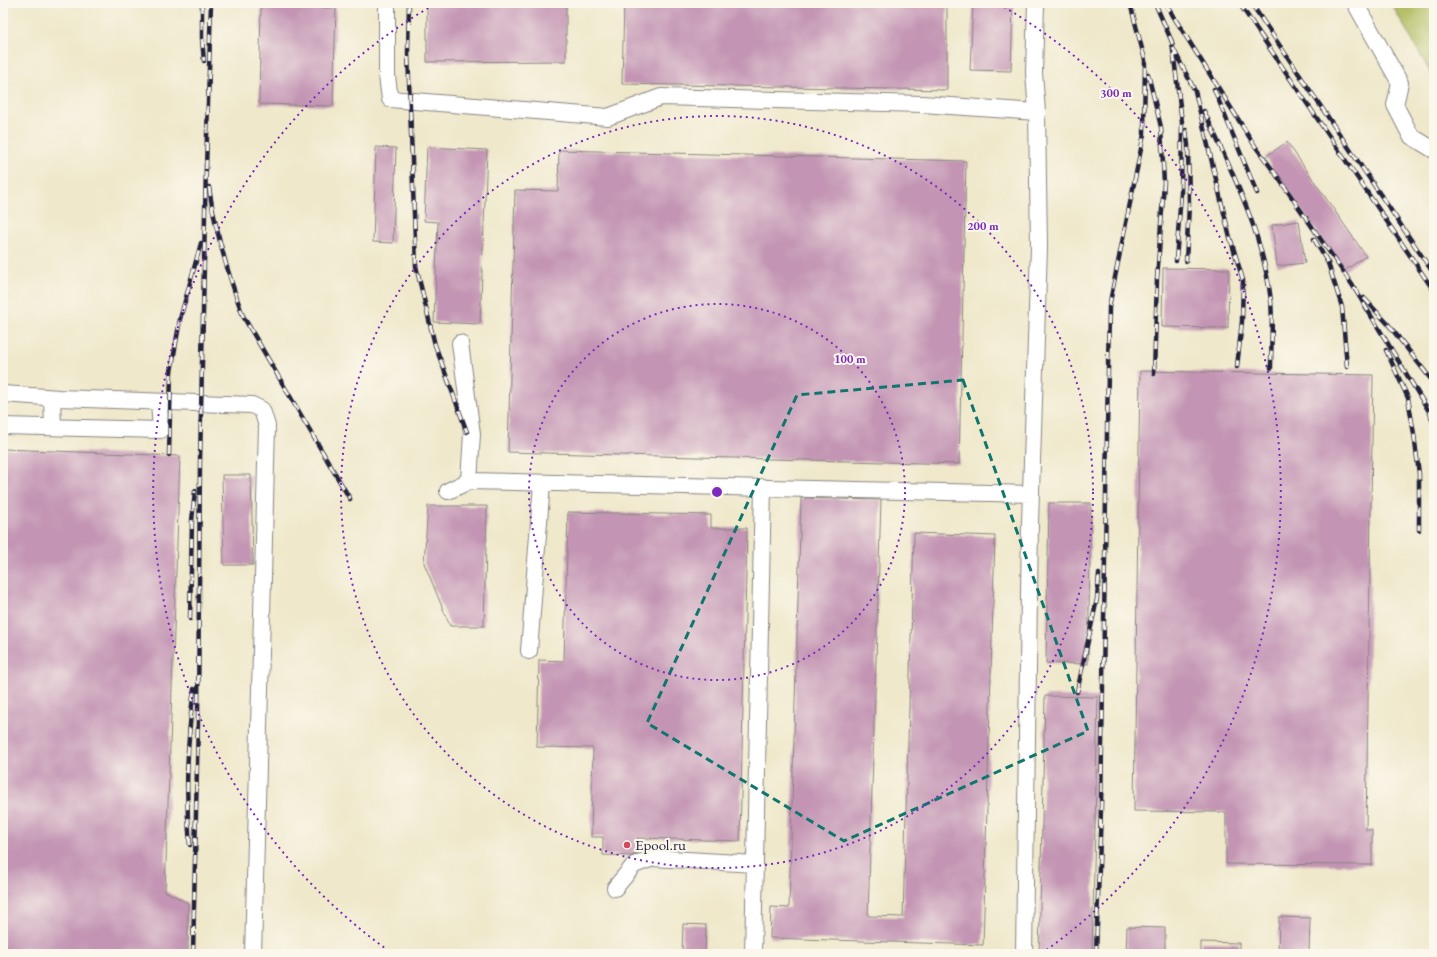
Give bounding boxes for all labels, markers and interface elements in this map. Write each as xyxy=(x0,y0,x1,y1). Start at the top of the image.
text: 300 m xyxy=(1100,85,1132,101)
text: 200 m xyxy=(967,218,999,234)
text: 100 m xyxy=(834,351,866,367)
centre of rings xyxy=(710,485,724,499)
place label: Epool.ru xyxy=(635,835,686,854)
marker: Epool.ru xyxy=(622,840,632,850)

